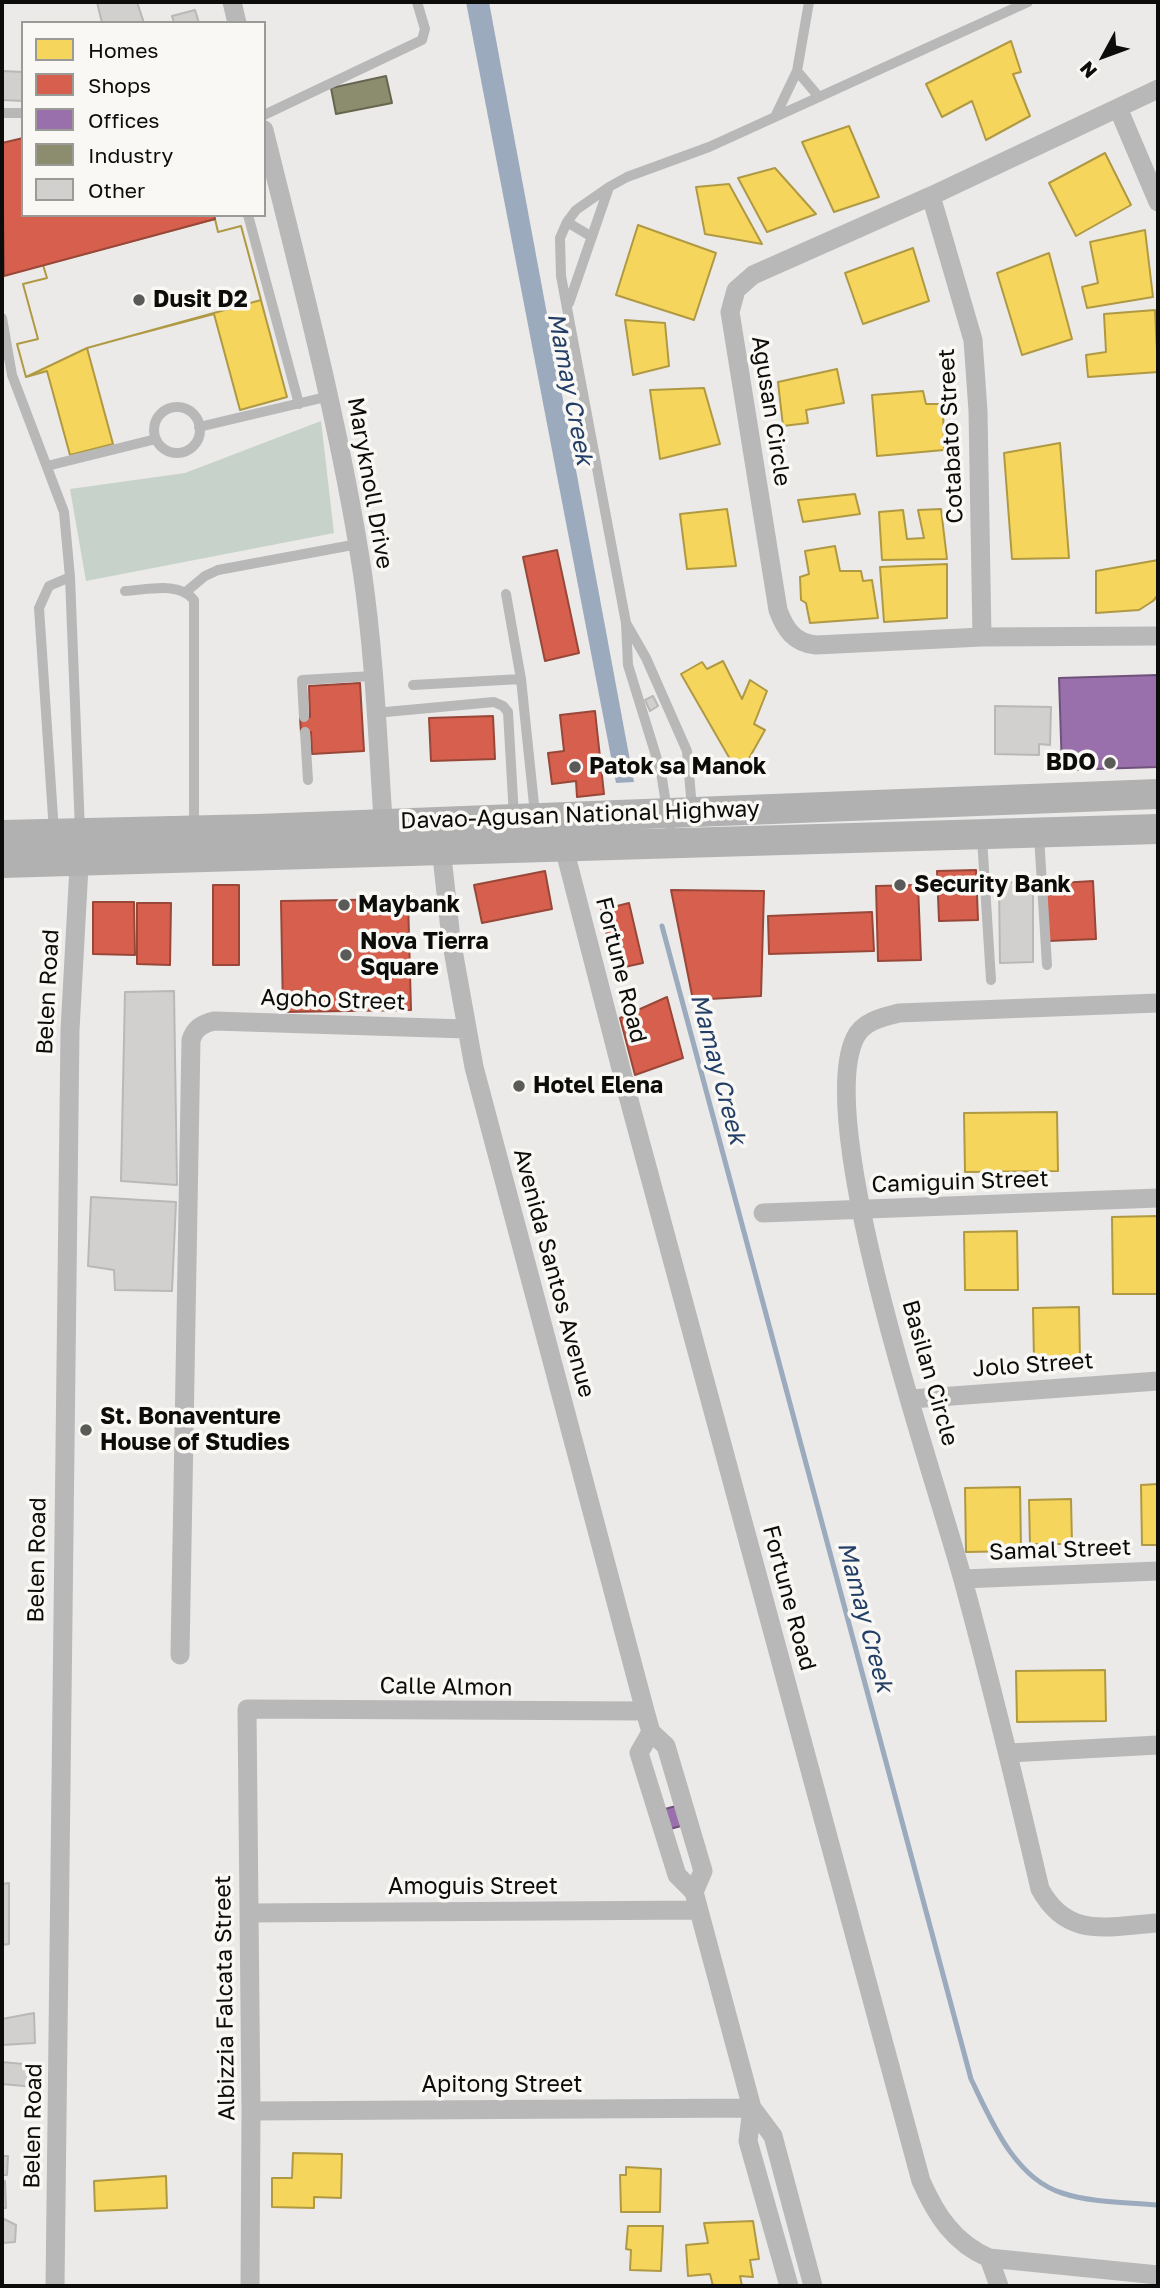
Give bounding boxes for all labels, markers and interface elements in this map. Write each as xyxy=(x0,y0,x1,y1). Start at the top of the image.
legend xyxy=(21,21,266,217)
north arrow xyxy=(1069,21,1139,91)
text: Homes xyxy=(88,37,158,63)
text: N xyxy=(1074,57,1101,83)
text: Shops xyxy=(88,72,151,98)
text: Offices xyxy=(88,107,159,133)
text: Industry xyxy=(88,142,173,168)
text: Other xyxy=(88,177,145,203)
place label: Dusit D2 xyxy=(153,286,248,314)
marker: Dusit D2 xyxy=(131,292,147,308)
water label: Mamay Creek xyxy=(541,310,599,468)
street label: Agusan Circle xyxy=(745,334,797,488)
street label: Cotabato Street xyxy=(933,348,969,524)
street label: Maryknoll Drive xyxy=(341,395,399,571)
place label: BDO xyxy=(1046,749,1096,777)
place label: Patok sa Manok xyxy=(589,753,766,781)
marker: BDO xyxy=(1102,755,1118,771)
marker: Patok sa Manok xyxy=(567,759,583,775)
street label: Davao-Agusan National Highway xyxy=(400,795,760,835)
place label: Security Bank xyxy=(914,871,1071,899)
marker: Security Bank xyxy=(892,877,908,893)
place label: Maybank xyxy=(358,891,460,919)
street label: Fortune Road xyxy=(590,894,652,1046)
marker: Maybank xyxy=(336,897,352,913)
place label: Nova Tierra Square xyxy=(360,928,489,982)
street label: Belen Road xyxy=(31,929,65,1055)
marker: Nova Tierra Square xyxy=(338,947,354,963)
street label: Agoho Street xyxy=(260,984,406,1016)
water label: Mamay Creek xyxy=(684,991,752,1147)
place label: Hotel Elena xyxy=(533,1072,663,1100)
marker: Hotel Elena xyxy=(511,1078,527,1094)
street label: Avenida Santos Avenue xyxy=(507,1145,601,1401)
street label: Camiguin Street xyxy=(871,1165,1049,1199)
street label: Basilan Circle xyxy=(896,1297,964,1449)
street label: Jolo Street xyxy=(972,1347,1094,1383)
place label: St. Bonaventure House of Studies xyxy=(100,1403,290,1457)
marker: St. Bonaventure House of Studies xyxy=(78,1422,94,1438)
street label: Belen Road xyxy=(22,1497,52,1623)
street label: Fortune Road xyxy=(756,1522,822,1674)
street label: Samal Street xyxy=(988,1534,1132,1566)
water label: Mamay Creek xyxy=(831,1539,899,1695)
street label: Calle Almon xyxy=(379,1672,513,1702)
street label: Amoguis Street xyxy=(388,1873,558,1901)
street label: Albizzia Falcata Street xyxy=(209,1875,241,2121)
street label: Belen Road xyxy=(18,2063,48,2189)
street label: Apitong Street xyxy=(422,2071,582,2099)

